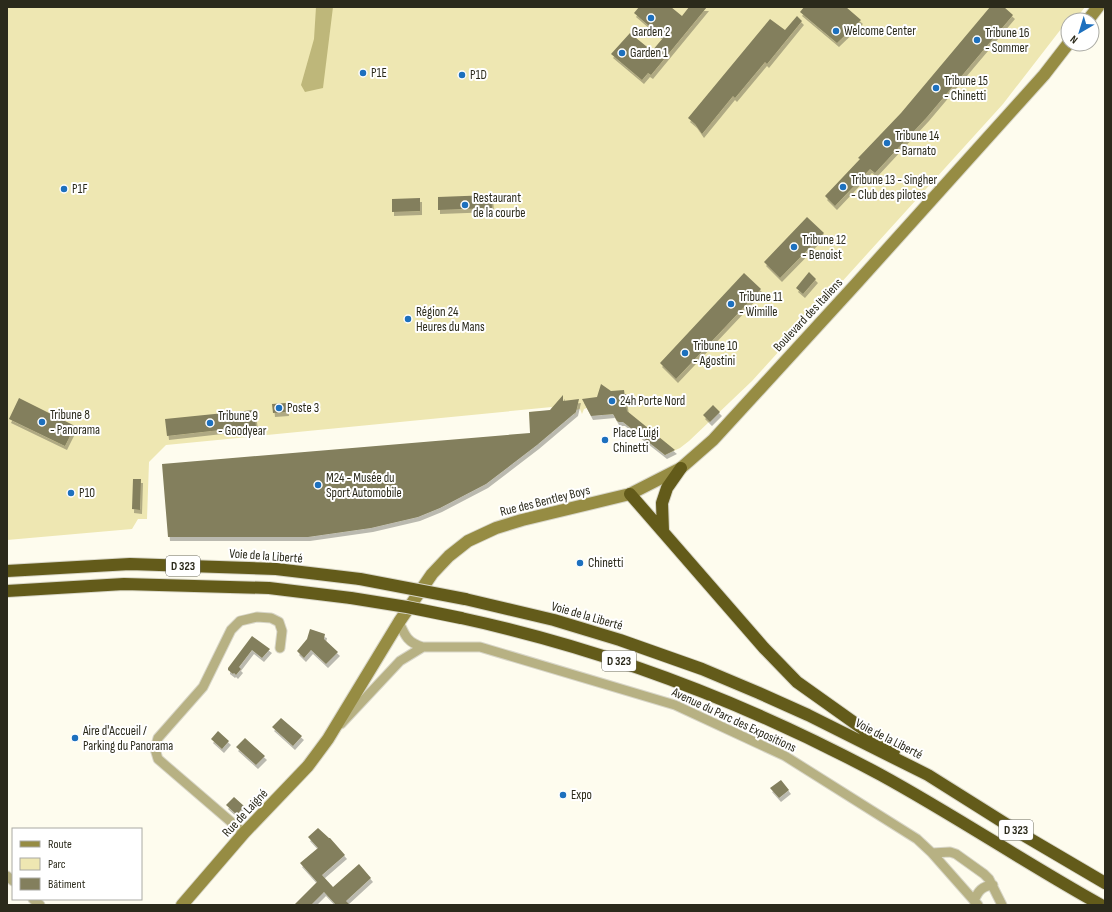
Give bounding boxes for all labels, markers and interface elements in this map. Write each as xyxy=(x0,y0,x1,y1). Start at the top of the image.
north arrow xyxy=(1060,12,1100,52)
marker: Garden 2 xyxy=(646,13,656,23)
place label: Welcome Center xyxy=(844,23,916,39)
place label: Garden 2 xyxy=(632,24,670,40)
place label: Tribune 16 - Sommer xyxy=(985,25,1030,56)
marker: Welcome Center xyxy=(831,26,841,36)
text: N xyxy=(1068,32,1080,46)
marker: Tribune 16 - Sommer xyxy=(972,35,982,45)
place label: Garden 1 xyxy=(630,45,668,61)
marker: Garden 1 xyxy=(617,48,627,58)
place label: P1E xyxy=(371,65,387,81)
place label: P1D xyxy=(470,67,487,83)
marker: P1E xyxy=(358,68,368,78)
marker: P1D xyxy=(457,70,467,80)
place label: Tribune 15 - Chinetti xyxy=(944,73,988,104)
marker: Tribune 15 - Chinetti xyxy=(931,83,941,93)
place label: Tribune 14 - Barnato xyxy=(895,128,940,159)
marker: Tribune 14 - Barnato xyxy=(882,138,892,148)
place label: Tribune 13 - Singher - Club des pilotes xyxy=(851,172,938,203)
place label: P1F xyxy=(72,181,88,197)
marker: Tribune 13 - Singher - Club des pilotes xyxy=(838,182,848,192)
marker: P1F xyxy=(59,184,69,194)
place label: Restaurant de la courbe xyxy=(473,190,526,221)
marker: Restaurant de la courbe xyxy=(460,200,470,210)
place label: Tribune 12 - Benoist xyxy=(802,232,846,263)
marker: Tribune 12 - Benoist xyxy=(789,242,799,252)
street label: Boulevard des Italiens xyxy=(770,275,846,355)
place label: Tribune 11 - Wimille xyxy=(739,289,783,320)
marker: Tribune 11 - Wimille xyxy=(726,299,736,309)
place label: Région 24 Heures du Mans xyxy=(416,304,485,335)
marker: Région 24 Heures du Mans xyxy=(403,314,413,324)
place label: Tribune 10 - Agostini xyxy=(693,338,738,369)
marker: Tribune 10 - Agostini xyxy=(680,348,690,358)
place label: 24h Porte Nord xyxy=(620,393,685,409)
marker: 24h Porte Nord xyxy=(607,396,617,406)
place label: Poste 3 xyxy=(287,400,319,416)
marker: Poste 3 xyxy=(274,403,284,413)
place label: Tribune 8 - Panorama xyxy=(50,407,100,438)
place label: Tribune 9 - Goodyear xyxy=(218,408,267,439)
marker: Tribune 8 - Panorama xyxy=(37,417,47,427)
marker: Tribune 9 - Goodyear xyxy=(205,418,215,428)
place label: Place Luigi Chinetti xyxy=(613,425,659,456)
marker: Place Luigi Chinetti xyxy=(600,435,610,445)
place label: M24 - Musée du Sport Automobile xyxy=(326,470,402,501)
marker: M24 - Musée du Sport Automobile xyxy=(313,480,323,490)
street label: Rue des Bentley Boys xyxy=(498,482,592,520)
place label: P10 xyxy=(79,485,95,501)
marker: P10 xyxy=(66,488,76,498)
street label: Voie de la Liberté xyxy=(229,545,303,567)
place label: Chinetti xyxy=(588,555,623,571)
road number: D 323 xyxy=(166,556,200,576)
marker: Chinetti xyxy=(575,558,585,568)
street label: Voie de la Liberté xyxy=(549,598,625,634)
road number: D 323 xyxy=(602,651,636,671)
street label: Avenue du Parc des Expositions xyxy=(668,684,799,756)
street label: Voie de la Liberté xyxy=(853,715,925,763)
place label: Aire d'Accueil / Parking du Panorama xyxy=(82,723,173,754)
marker: Aire d'Accueil / Parking du Panorama xyxy=(70,733,80,743)
street label: Rue de Laigné xyxy=(219,786,271,840)
place label: Expo xyxy=(571,787,592,803)
marker: Expo xyxy=(558,790,568,800)
road number: D 323 xyxy=(999,820,1033,840)
legend xyxy=(12,828,142,900)
text: Route xyxy=(48,837,72,852)
text: Parc xyxy=(48,857,66,872)
text: Bâtiment xyxy=(48,877,86,892)

